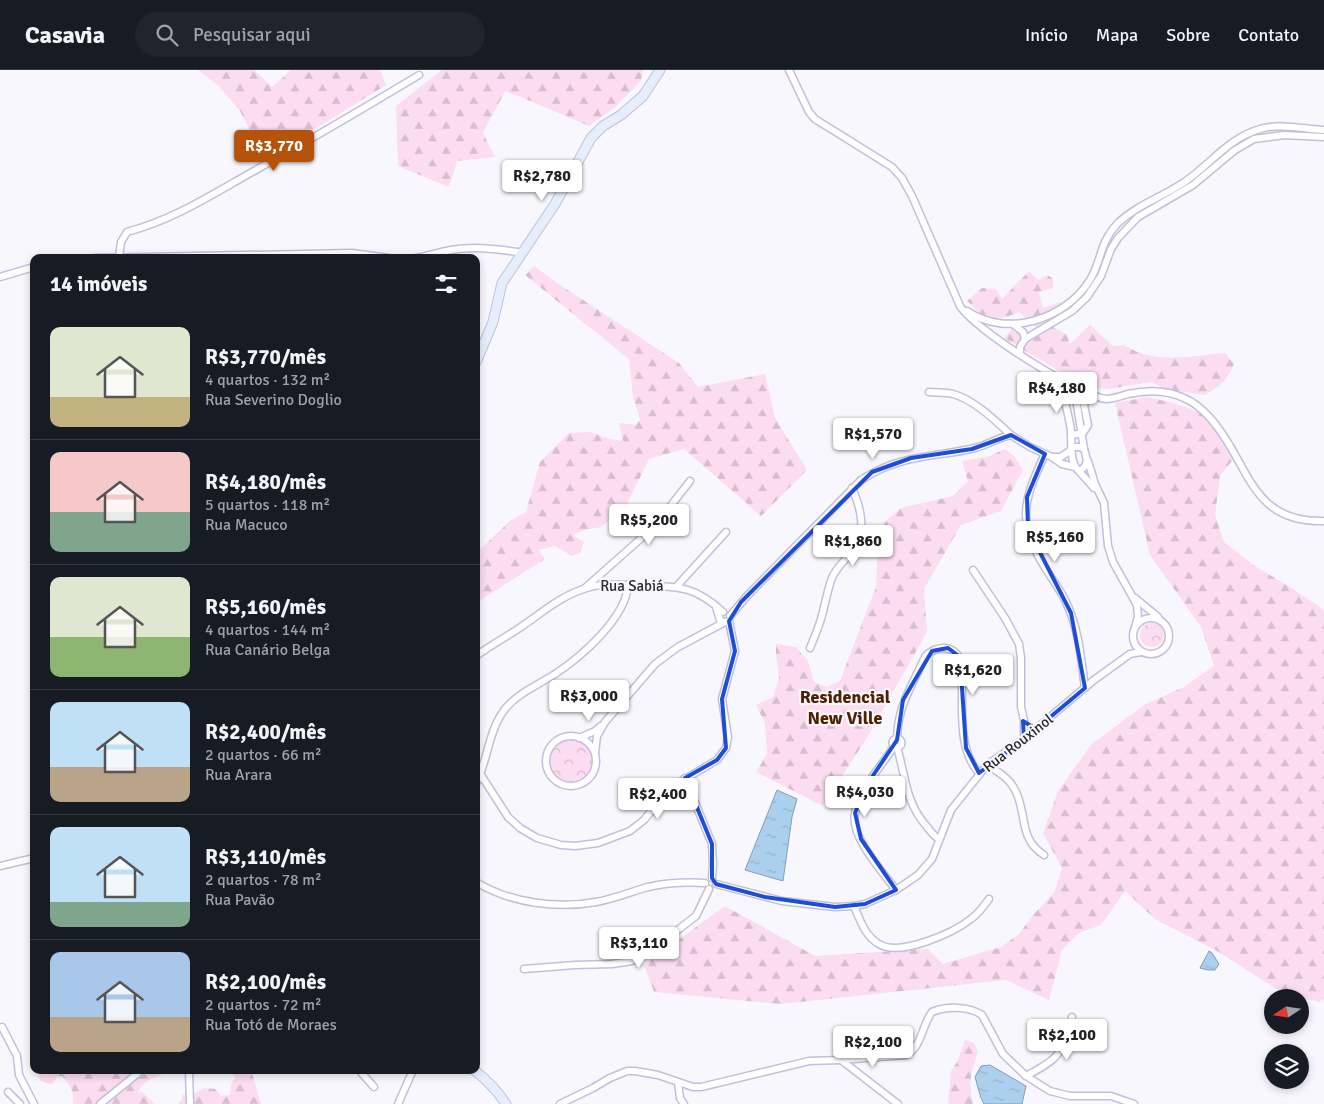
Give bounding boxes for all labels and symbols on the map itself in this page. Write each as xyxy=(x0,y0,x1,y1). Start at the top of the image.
pin: R$3,770 xyxy=(228,129,320,172)
pin: R$2,780 xyxy=(496,160,588,202)
pin: R$4,180 xyxy=(1011,372,1103,414)
pin: R$1,570 xyxy=(827,418,919,460)
pin: R$5,200 xyxy=(603,504,695,546)
pin: R$5,160 xyxy=(1009,520,1101,563)
pin: R$1,860 xyxy=(807,524,899,567)
street label: Rua Sabiá xyxy=(600,577,664,595)
pin: R$1,620 xyxy=(927,654,1019,696)
pin: R$3,000 xyxy=(543,680,635,722)
district label: Residencial New Ville xyxy=(800,686,891,729)
street label: Rua Rouxinol xyxy=(979,710,1057,776)
pin: R$4,030 xyxy=(819,776,911,818)
pin: R$2,400 xyxy=(612,778,704,820)
pin: R$3,110 xyxy=(593,926,685,969)
north arrow xyxy=(1264,989,1309,1034)
pin: R$2,100 xyxy=(1021,1018,1113,1061)
pin: R$2,100 xyxy=(827,1026,919,1068)

